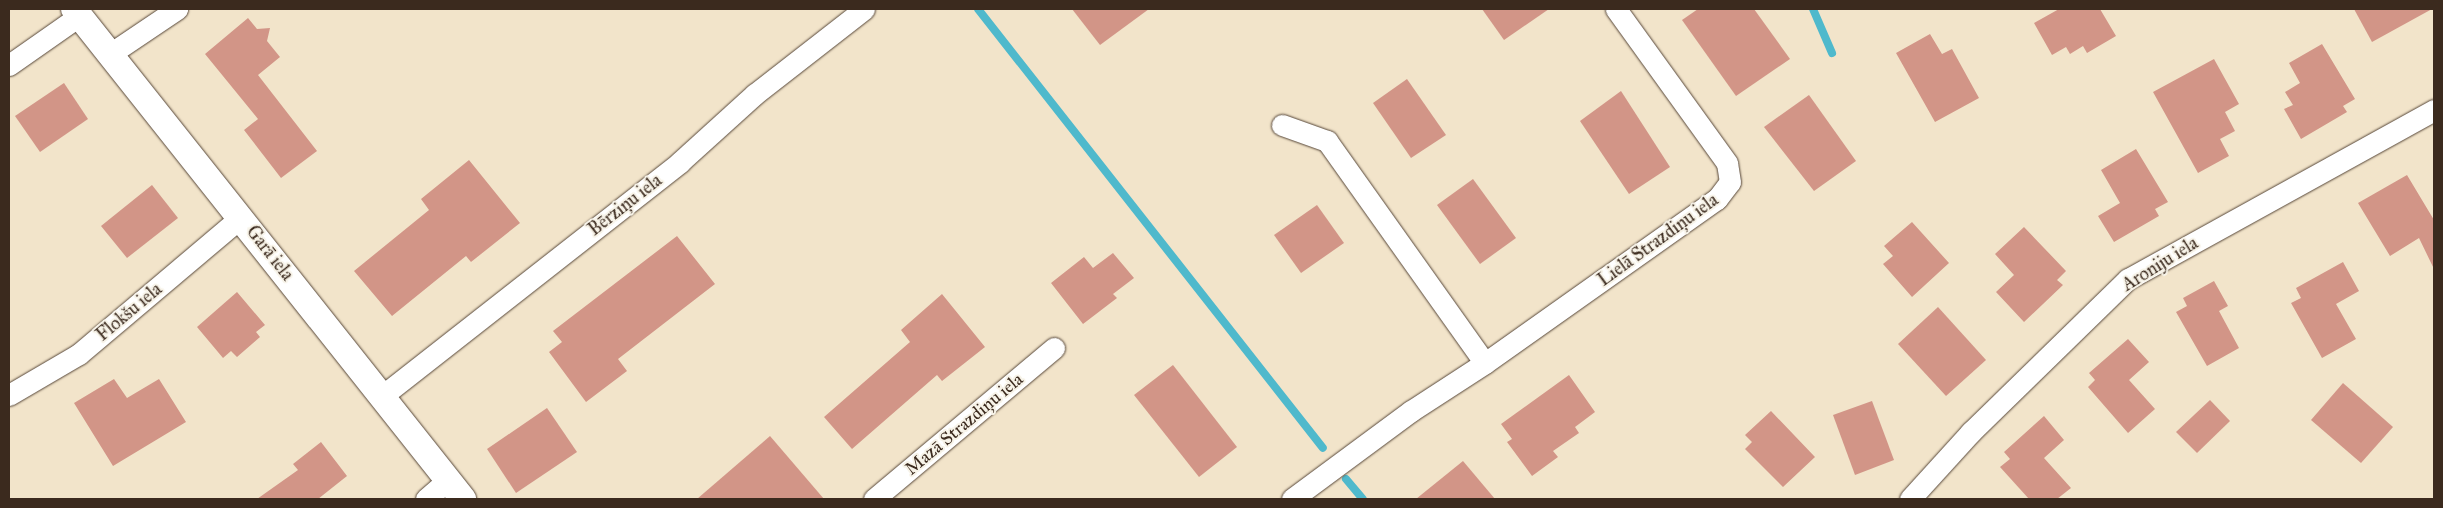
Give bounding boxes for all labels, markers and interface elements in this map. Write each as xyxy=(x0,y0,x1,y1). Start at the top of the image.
street label: Bērziņu iela xyxy=(584,170,666,240)
street label: Lielā Strazdiņu iela xyxy=(1594,189,1722,291)
street label: Garā iela xyxy=(242,221,298,285)
street label: Aroniju iela xyxy=(2118,232,2202,296)
street label: Flokšu iela xyxy=(92,278,166,346)
street label: Mazā Strazdiņu iela xyxy=(901,368,1027,480)

